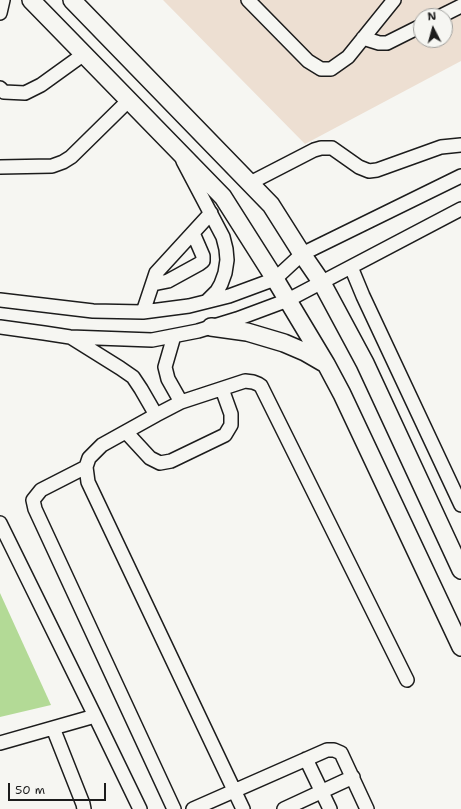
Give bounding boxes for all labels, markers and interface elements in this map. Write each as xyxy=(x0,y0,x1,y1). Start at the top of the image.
north arrow xyxy=(413,8,453,48)
text: N xyxy=(427,9,437,24)
scale bar xyxy=(10,775,108,801)
text: 50 m xyxy=(15,782,45,798)

